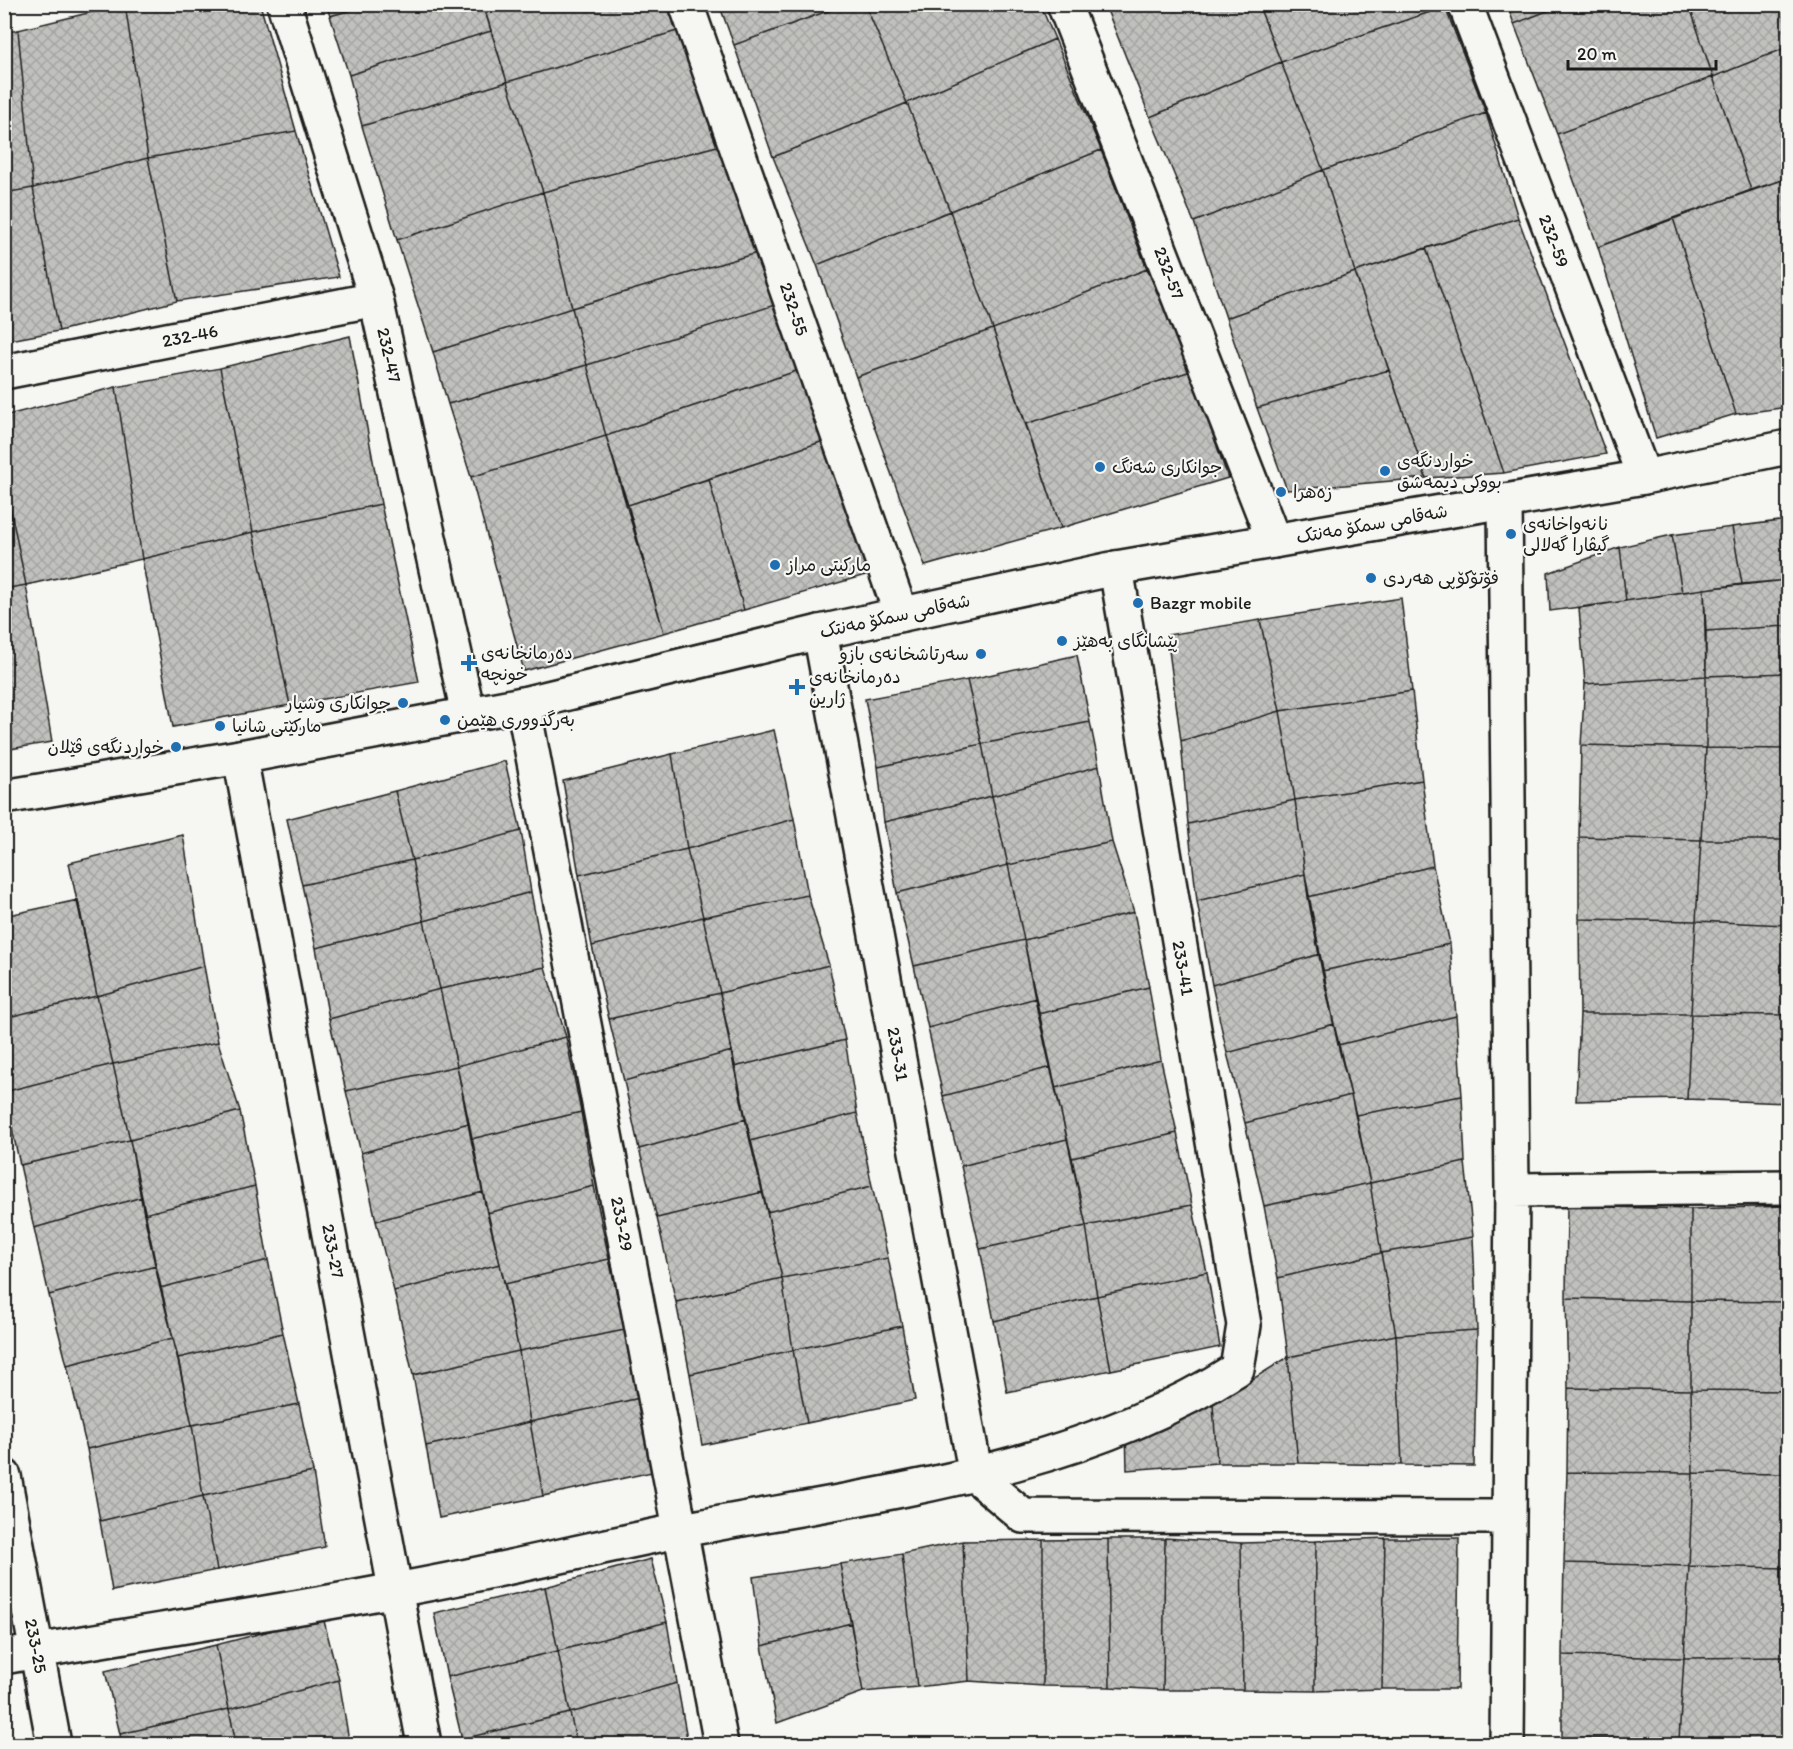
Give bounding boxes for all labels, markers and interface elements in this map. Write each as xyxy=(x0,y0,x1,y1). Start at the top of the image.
scale bar xyxy=(1568,33,1716,71)
text: 20 m xyxy=(1577,43,1617,65)
street label: 232-59 xyxy=(1534,211,1574,271)
street label: 232-57 xyxy=(1149,244,1189,302)
street label: 232-55 xyxy=(775,279,813,339)
street label: 232-46 xyxy=(160,320,220,352)
street label: 232-47 xyxy=(372,325,406,385)
place label: خواردنگەی بووکی دیمەشق xyxy=(1397,450,1502,493)
place label: جوانکاری شەنگ xyxy=(1112,456,1222,478)
marker: جوانکاری شەنگ xyxy=(1093,460,1107,474)
marker: خواردنگەی بووکی دیمەشق xyxy=(1378,464,1392,478)
place label: زەهرا xyxy=(1293,481,1332,503)
marker: زەهرا xyxy=(1274,485,1288,499)
street label: شەقامی سمکۆ مەنتک xyxy=(1295,500,1449,548)
place label: نانەواخانەی گیڤارا گەلالی xyxy=(1523,513,1610,556)
marker: نانەواخانەی گیڤارا گەلالی xyxy=(1504,527,1518,541)
place label: مارکیتی مراز xyxy=(785,554,871,576)
marker: مارکیتی مراز xyxy=(768,558,782,572)
place label: فۆتۆکۆپی هەردی xyxy=(1383,567,1499,590)
marker: فۆتۆکۆپی هەردی xyxy=(1364,571,1378,585)
street label: شەقامی سمکۆ مەنتک xyxy=(818,589,972,643)
place label: Bazgr mobile xyxy=(1150,592,1252,614)
marker: Bazgr mobile xyxy=(1131,596,1145,610)
place label: پێشانگای بەهێز xyxy=(1072,630,1178,653)
marker: پێشانگای بەهێز xyxy=(1055,634,1069,648)
place label: دەرمانخانەی خونچە xyxy=(481,642,573,686)
place label: سەرتاشخانەی بازو xyxy=(837,643,969,665)
marker: سەرتاشخانەی بازو xyxy=(974,647,988,661)
marker: دەرمانخانەی خونچە xyxy=(462,656,476,670)
place label: دەرمانخانەی ژارین xyxy=(809,666,901,709)
marker: دەرمانخانەی ژارین xyxy=(790,680,804,694)
place label: جوانکاری وشیار xyxy=(284,692,391,714)
marker: جوانکاری وشیار xyxy=(396,696,410,710)
place label: بەرگدووری هێمن xyxy=(457,709,575,731)
marker: بەرگدووری هێمن xyxy=(438,713,452,727)
place label: مارکێتی شانیا xyxy=(232,715,322,737)
marker: مارکێتی شانیا xyxy=(213,719,227,733)
place label: خواردنگەی ڤێلان xyxy=(47,736,164,759)
marker: خواردنگەی ڤێلان xyxy=(169,740,183,754)
street label: 233-41 xyxy=(1167,939,1199,997)
street label: 233-31 xyxy=(882,1025,914,1083)
street label: 233-29 xyxy=(606,1195,638,1253)
street label: 233-27 xyxy=(317,1222,349,1280)
street label: 233-25 xyxy=(20,1617,52,1675)

